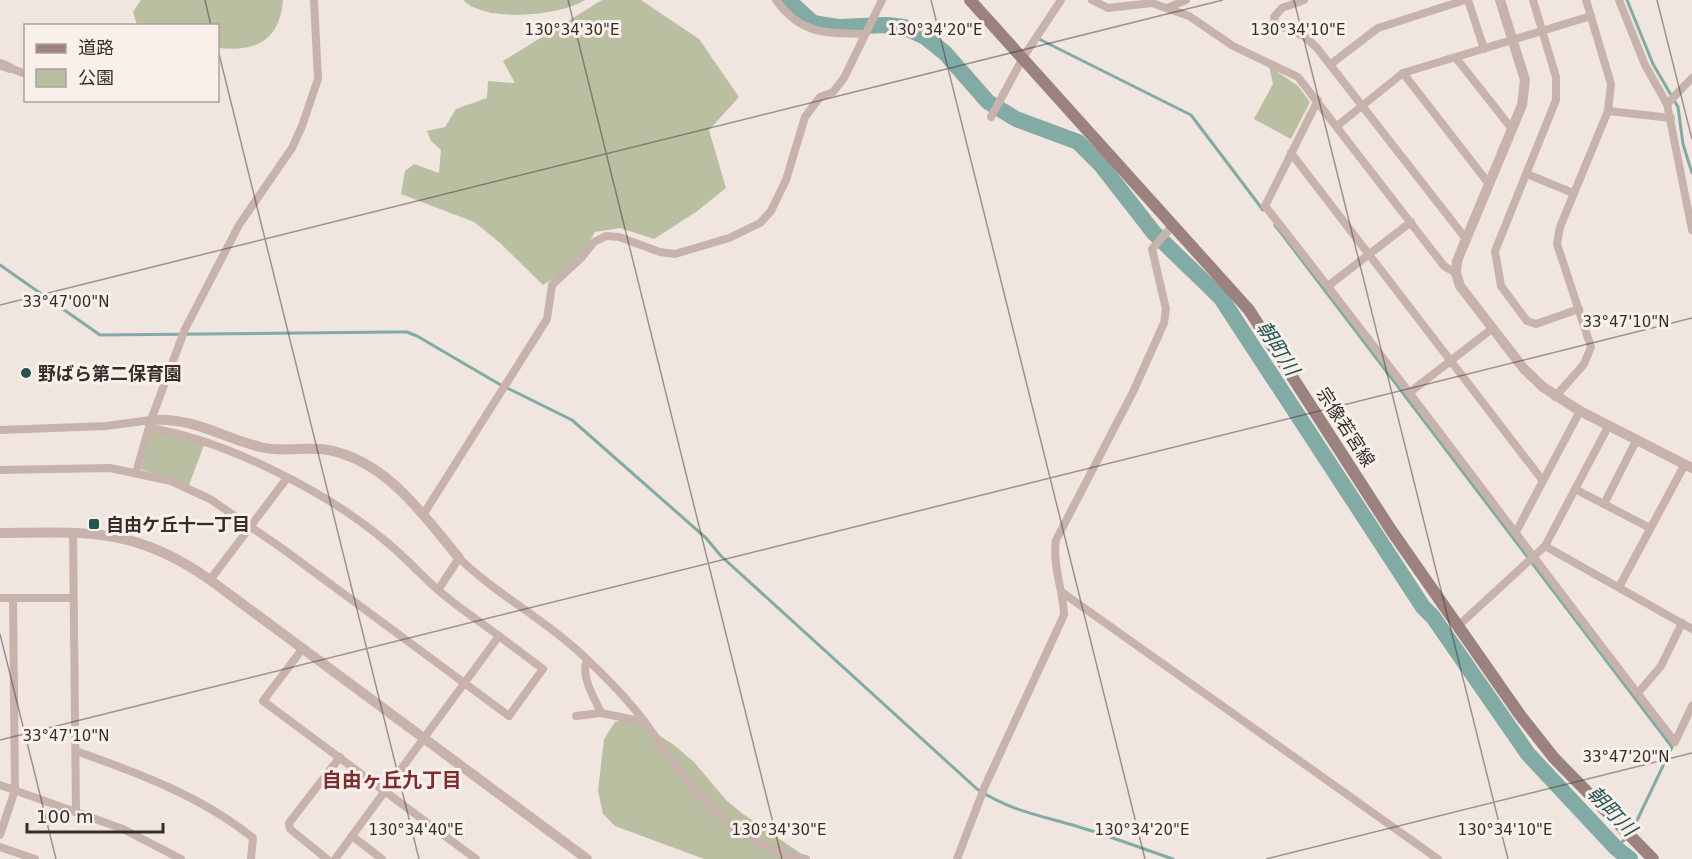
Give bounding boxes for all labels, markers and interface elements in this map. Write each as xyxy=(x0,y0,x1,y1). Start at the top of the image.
text: 130°34'30"E xyxy=(525,21,619,39)
text: 130°34'20"E xyxy=(888,21,982,39)
text: 130°34'10"E xyxy=(1251,21,1345,39)
legend xyxy=(24,24,219,102)
text: 道路 xyxy=(78,37,114,58)
text: 公園 xyxy=(78,67,114,88)
text: 33°47'00"N xyxy=(22,293,110,311)
text: 33°47'10"N xyxy=(1582,313,1670,331)
water label: 朝町川 xyxy=(1252,316,1305,381)
place label: 野ばら第二保育園 xyxy=(38,363,182,384)
marker: 野ばら第二保育園 xyxy=(19,366,33,380)
street label: 宗像若宮線 xyxy=(1313,384,1379,470)
place label: 自由ケ丘十一丁目 xyxy=(106,514,250,535)
marker: 自由ケ丘十一丁目 xyxy=(87,517,101,531)
text: 33°47'10"N xyxy=(22,727,110,745)
text: 33°47'20"N xyxy=(1582,748,1670,766)
district label: 自由ヶ丘九丁目 xyxy=(322,768,462,792)
water label: 朝町川 xyxy=(1583,781,1643,842)
scale bar xyxy=(27,796,164,834)
text: 100 m xyxy=(36,806,94,827)
text: 130°34'40"E xyxy=(369,821,463,839)
text: 130°34'30"E xyxy=(732,821,826,839)
text: 130°34'20"E xyxy=(1095,821,1189,839)
text: 130°34'10"E xyxy=(1458,821,1552,839)

